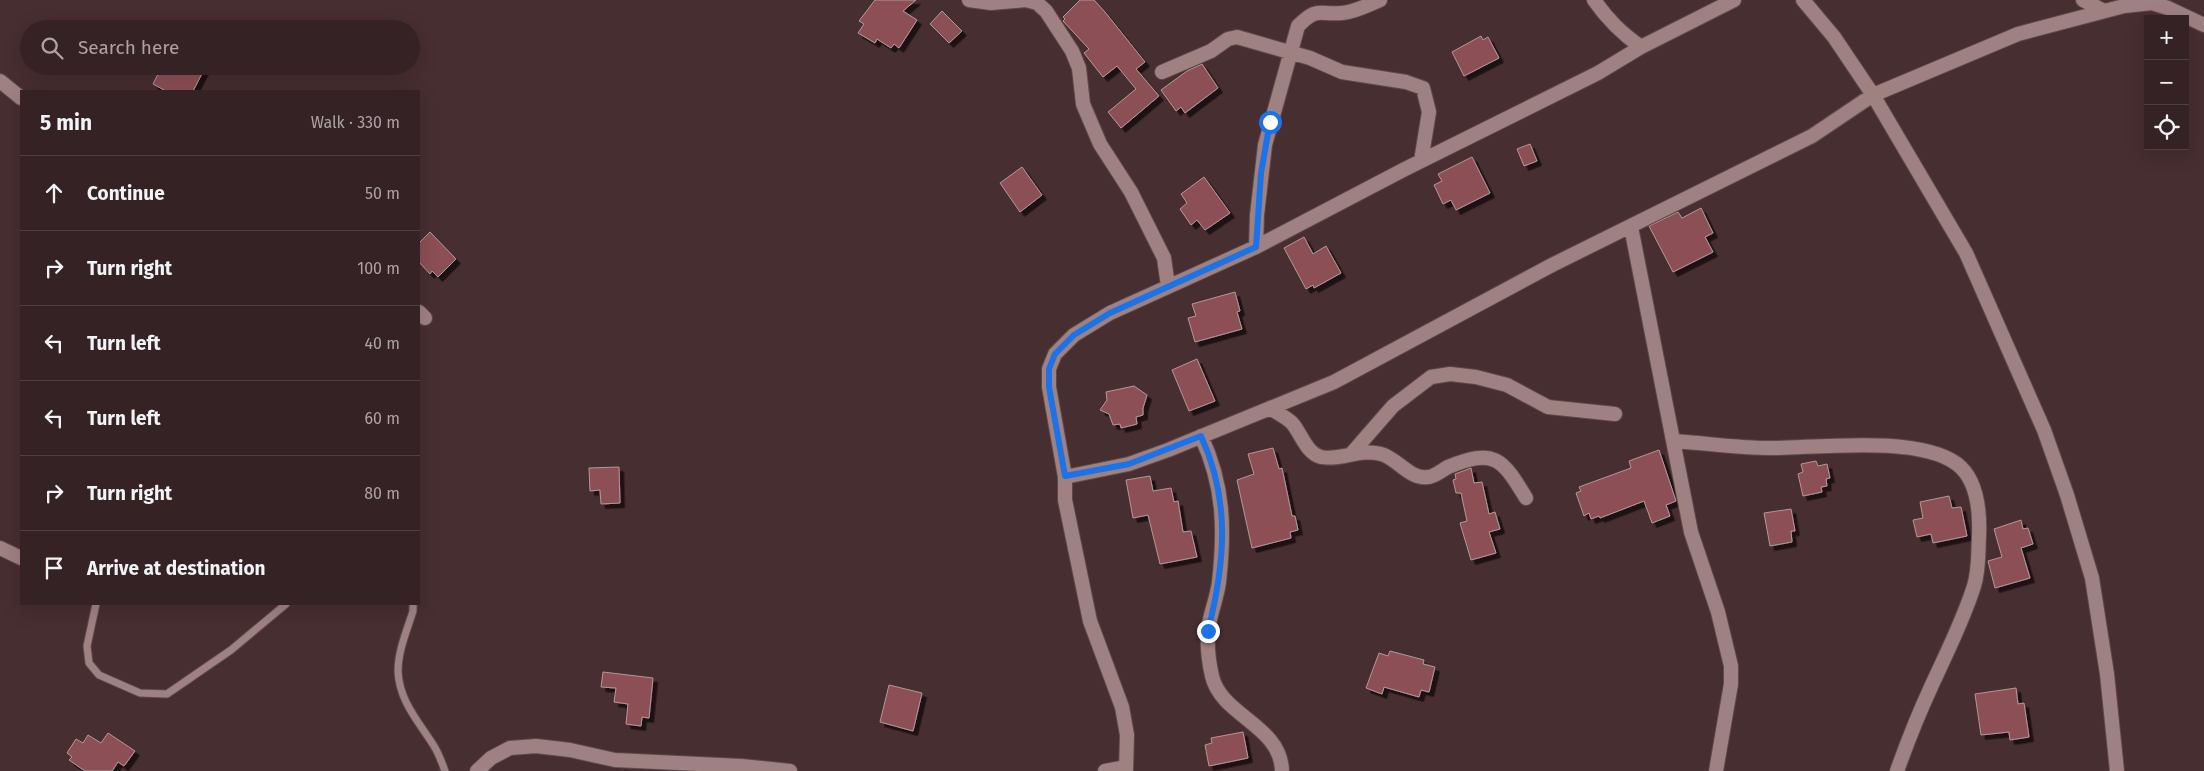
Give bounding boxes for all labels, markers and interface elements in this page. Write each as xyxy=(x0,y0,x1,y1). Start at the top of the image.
map controls xyxy=(2144,15,2189,150)
button: + xyxy=(2144,15,2189,60)
search box xyxy=(20,20,420,75)
icon: search xyxy=(38,34,66,62)
text: Search here xyxy=(78,36,179,59)
button: − xyxy=(2144,60,2189,105)
button: locate xyxy=(2144,105,2189,150)
text: 5 min xyxy=(40,110,92,136)
route start xyxy=(1259,111,1282,134)
text: Walk · 330 m xyxy=(311,113,400,132)
icon: ahead xyxy=(40,179,68,207)
text: Continue xyxy=(87,182,165,205)
text: 50 m xyxy=(365,184,400,203)
icon: right xyxy=(40,254,68,282)
text: Turn right xyxy=(87,257,172,280)
text: 100 m xyxy=(357,259,400,278)
icon: left xyxy=(40,329,68,357)
text: Turn left xyxy=(87,332,161,355)
text: 40 m xyxy=(365,334,400,353)
icon: left xyxy=(40,404,68,432)
text: Turn left xyxy=(87,407,161,430)
text: 60 m xyxy=(365,409,400,428)
icon: right xyxy=(40,479,68,507)
text: Turn right xyxy=(87,482,172,505)
text: 80 m xyxy=(364,484,400,503)
icon: arrive xyxy=(40,554,68,582)
text: Arrive at destination xyxy=(87,557,266,580)
route end xyxy=(1197,620,1220,643)

